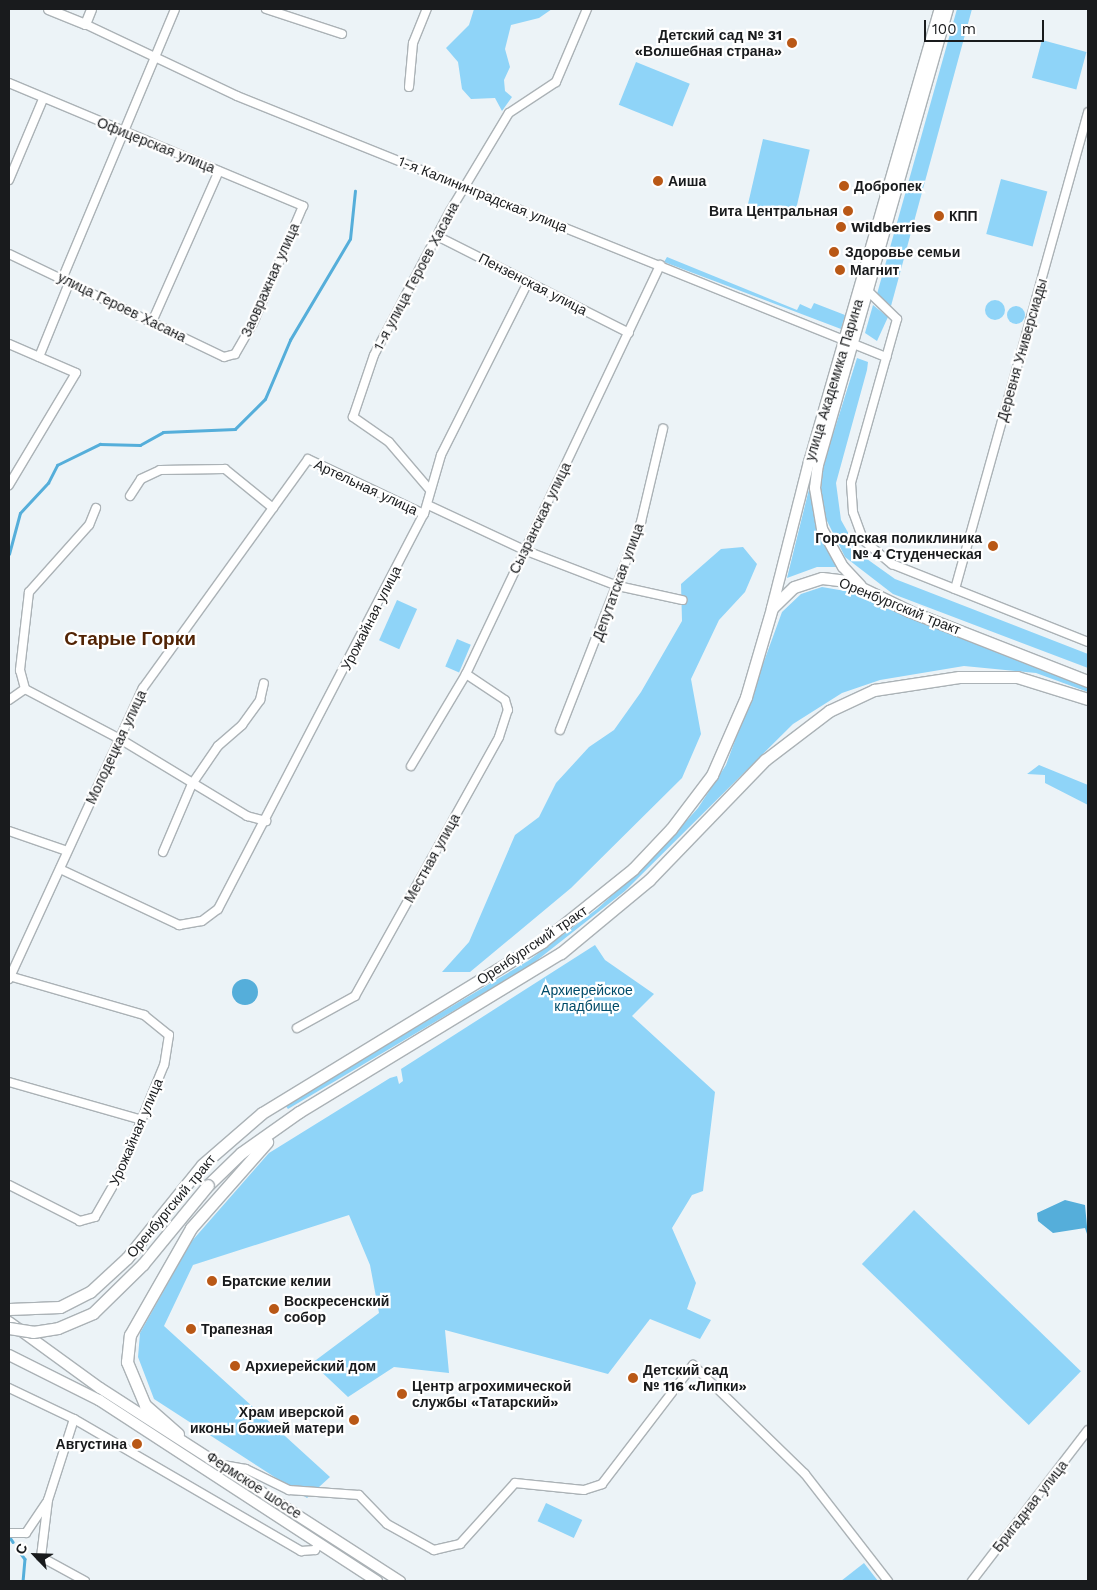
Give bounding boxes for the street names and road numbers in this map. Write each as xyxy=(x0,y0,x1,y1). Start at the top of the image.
street label: Офицерская улица xyxy=(95,114,217,176)
street label: 1-я Калининградская улица xyxy=(396,152,570,236)
street label: 1-я улица Героев Хасана xyxy=(370,199,462,353)
street label: Заовражная улица xyxy=(237,221,303,339)
street label: Пензенская улица xyxy=(476,249,590,319)
street label: улица Героев Хасана xyxy=(55,269,189,345)
street label: Деревня Универсиады xyxy=(994,277,1050,423)
street label: улица Академика Парина xyxy=(801,297,867,463)
street label: Артельная улица xyxy=(312,456,420,518)
street label: Сызранская улица xyxy=(506,460,574,576)
street label: Депутатская улица xyxy=(589,521,647,643)
street label: Урожайная улица xyxy=(337,563,405,673)
street label: Оренбургский тракт xyxy=(837,574,963,638)
street label: Молодецкая улица xyxy=(82,687,150,807)
street label: Местная улица xyxy=(401,810,463,906)
street label: Оренбургский тракт xyxy=(474,902,590,988)
street label: Урожайная улица xyxy=(106,1076,166,1188)
street label: Оренбургский тракт xyxy=(123,1151,219,1261)
street label: Фермское шоссе xyxy=(203,1448,305,1522)
street label: Бригадная улица xyxy=(989,1457,1071,1555)

